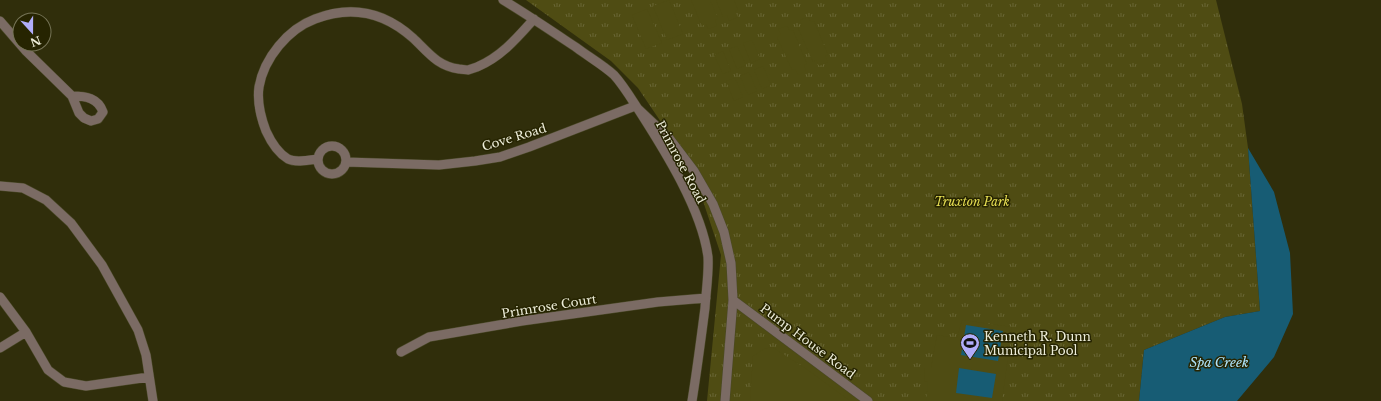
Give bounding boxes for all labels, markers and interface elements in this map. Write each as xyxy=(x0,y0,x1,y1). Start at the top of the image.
north arrow xyxy=(12,12,52,52)
text: N xyxy=(28,33,43,50)
street label: Primrose Road xyxy=(653,118,709,206)
street label: Cove Road xyxy=(480,120,548,154)
park label: Truxton Park xyxy=(934,194,1010,209)
street label: Primrose Court xyxy=(500,291,598,321)
street label: Pump House Road xyxy=(758,300,858,382)
place label: Kenneth R. Dunn Municipal Pool xyxy=(984,329,1091,358)
sports icon: Kenneth R. Dunn Municipal Pool xyxy=(959,332,981,360)
water label: Spa Creek xyxy=(1189,354,1249,371)

